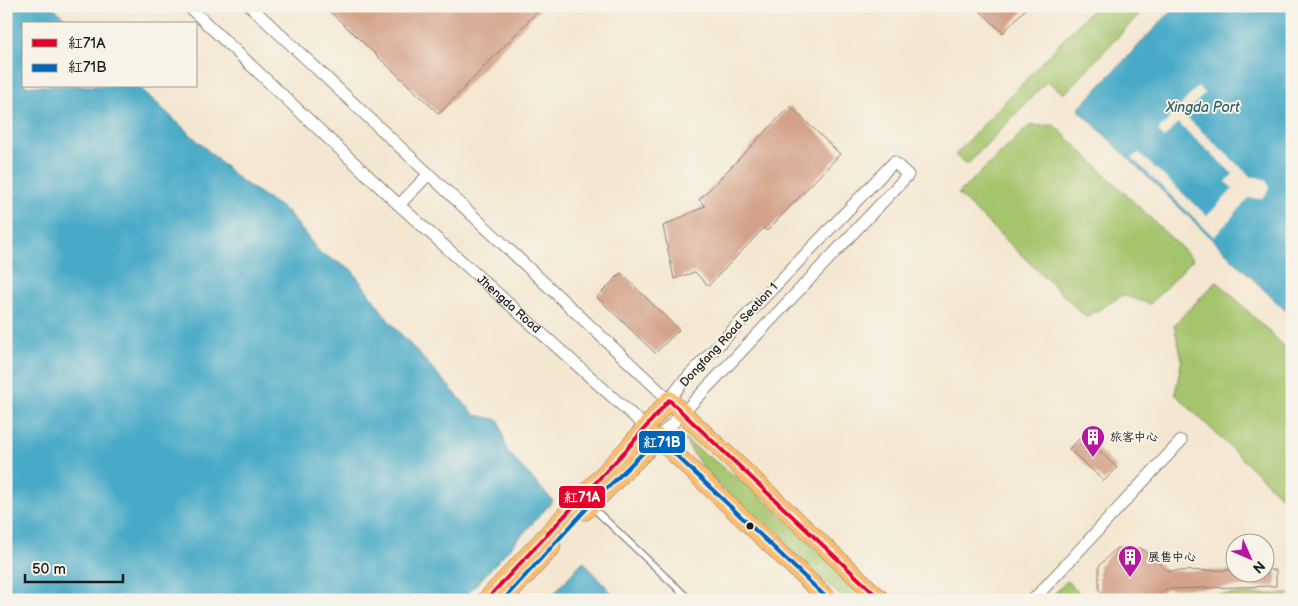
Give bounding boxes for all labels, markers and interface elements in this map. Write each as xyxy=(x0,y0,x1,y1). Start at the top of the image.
legend xyxy=(22,22,198,88)
text: 紅71A xyxy=(68,34,106,53)
text: 紅71B xyxy=(68,58,106,77)
water label: Xingda Port xyxy=(1165,99,1240,116)
street label: Jhengda Road xyxy=(474,272,544,336)
street label: Dongfang Road Section 1 xyxy=(677,280,781,390)
building icon: 旅客中心 xyxy=(1080,424,1106,458)
line badge: 紅71B xyxy=(638,430,686,454)
place label: 旅客中心 xyxy=(1110,430,1158,445)
text: 紅71B xyxy=(643,434,681,451)
line badge: 紅71A xyxy=(558,485,606,509)
text: 紅71A xyxy=(564,489,601,506)
unlabelled marker xyxy=(745,521,755,531)
north arrow xyxy=(1226,534,1276,584)
building icon: 展售中心 xyxy=(1117,544,1143,578)
place label: 展售中心 xyxy=(1148,550,1196,565)
scale bar xyxy=(25,551,122,583)
text: N xyxy=(1249,557,1269,577)
text: 50 m xyxy=(32,560,66,579)

